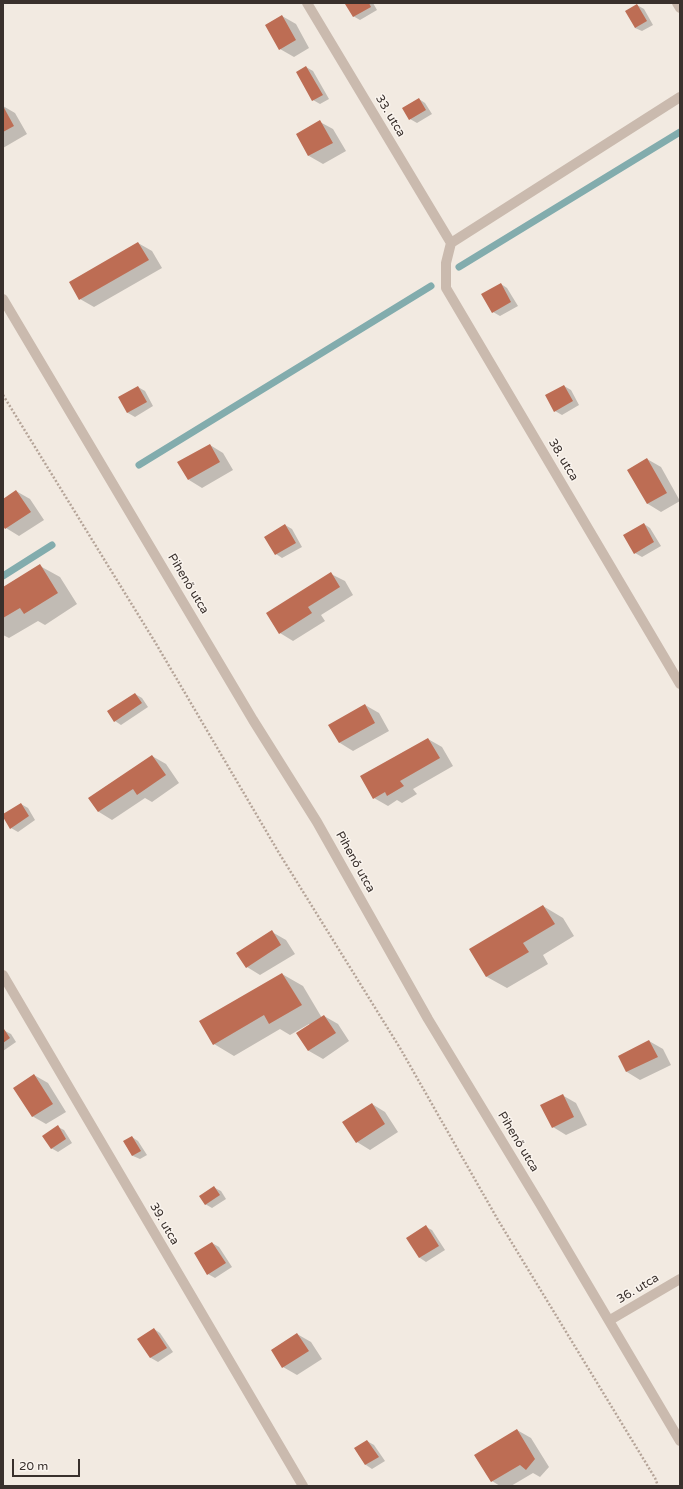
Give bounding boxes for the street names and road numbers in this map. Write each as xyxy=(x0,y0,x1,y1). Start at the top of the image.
street label: 33. utca xyxy=(372,92,408,140)
street label: 38. utca xyxy=(545,436,581,484)
street label: Pihenő utca xyxy=(164,551,212,617)
street label: Pihenő utca xyxy=(332,829,378,895)
street label: Pihenő utca xyxy=(494,1109,542,1175)
street label: 39. utca xyxy=(146,1200,182,1248)
street label: 36. utca xyxy=(614,1271,662,1307)

